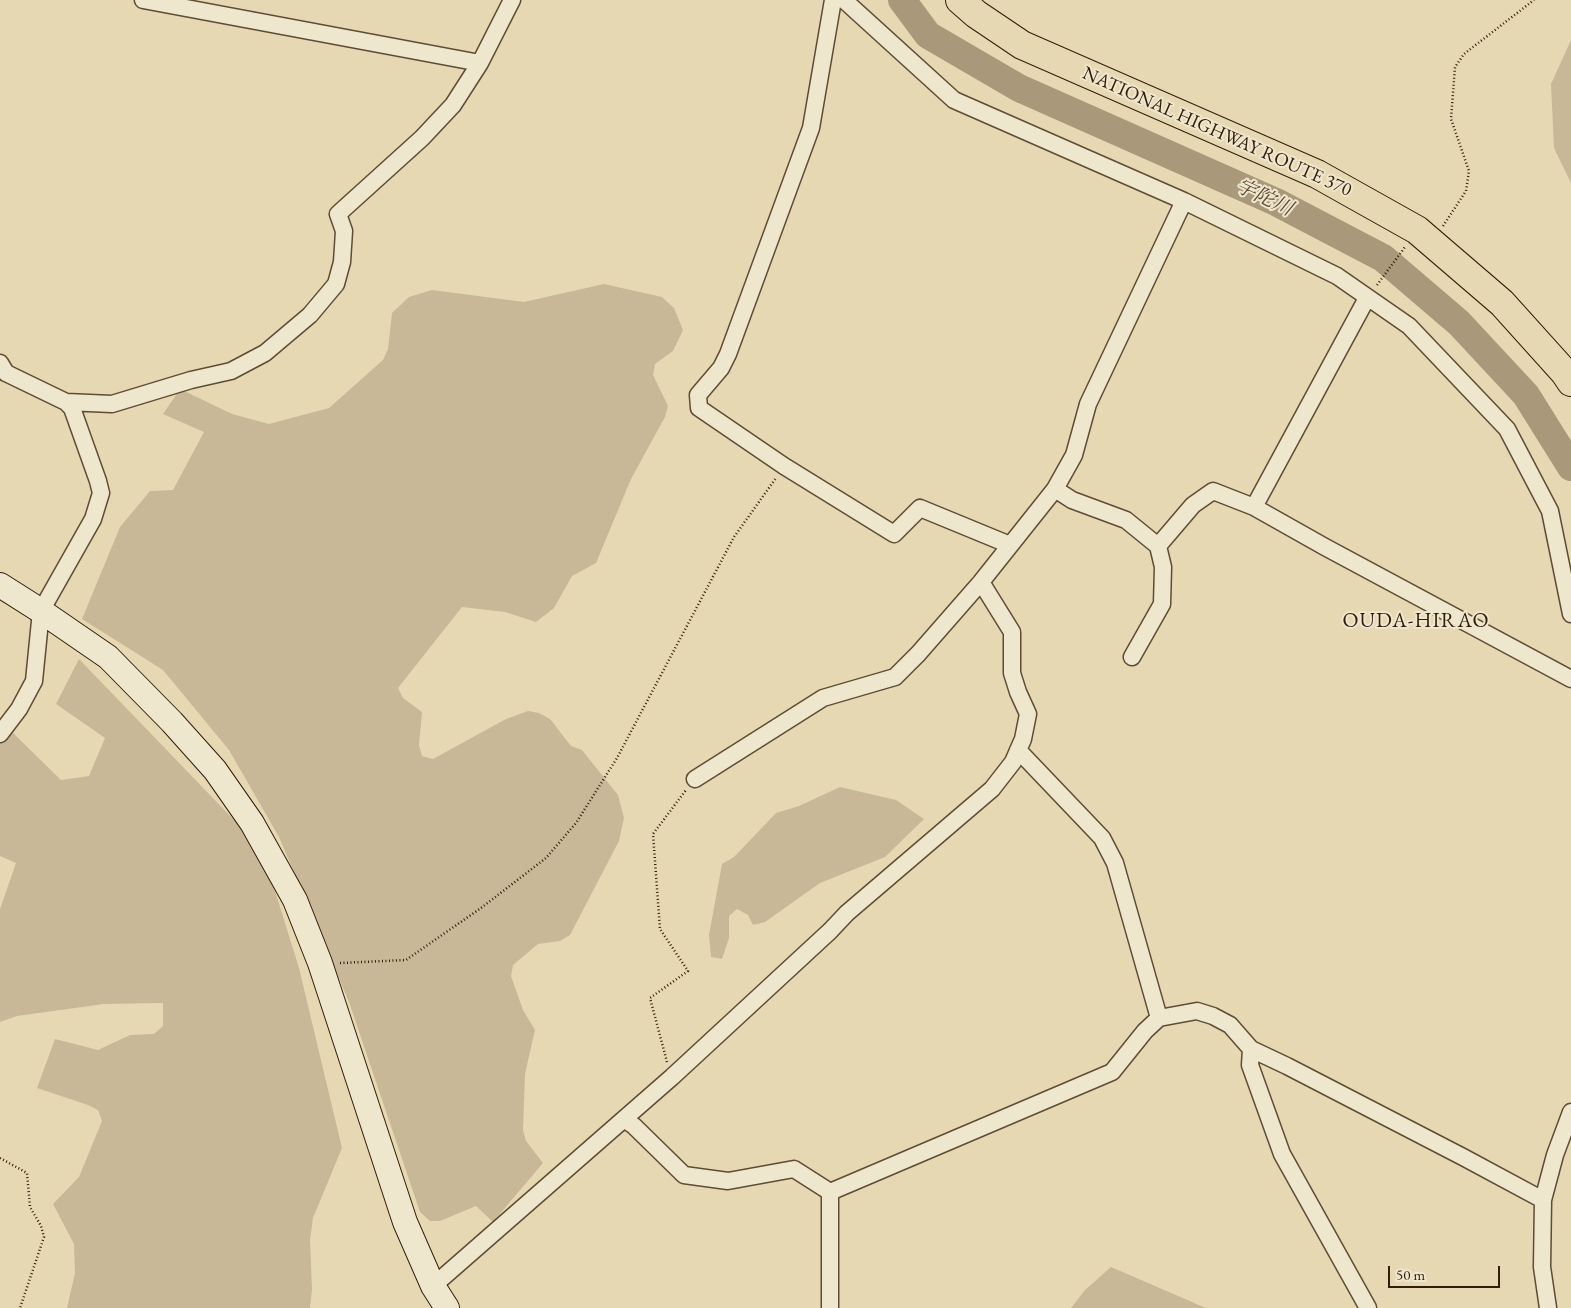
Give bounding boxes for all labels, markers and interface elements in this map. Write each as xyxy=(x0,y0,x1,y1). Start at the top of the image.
street label: NATIONAL HIGHWAY ROUTE 370 xyxy=(1079,62,1355,202)
water label: 宇陀川 xyxy=(1232,174,1296,222)
district label: OUDA-HIRAO xyxy=(1341,608,1491,634)
scale bar xyxy=(1391,1256,1504,1288)
text: 50 m xyxy=(1396,1265,1425,1284)

